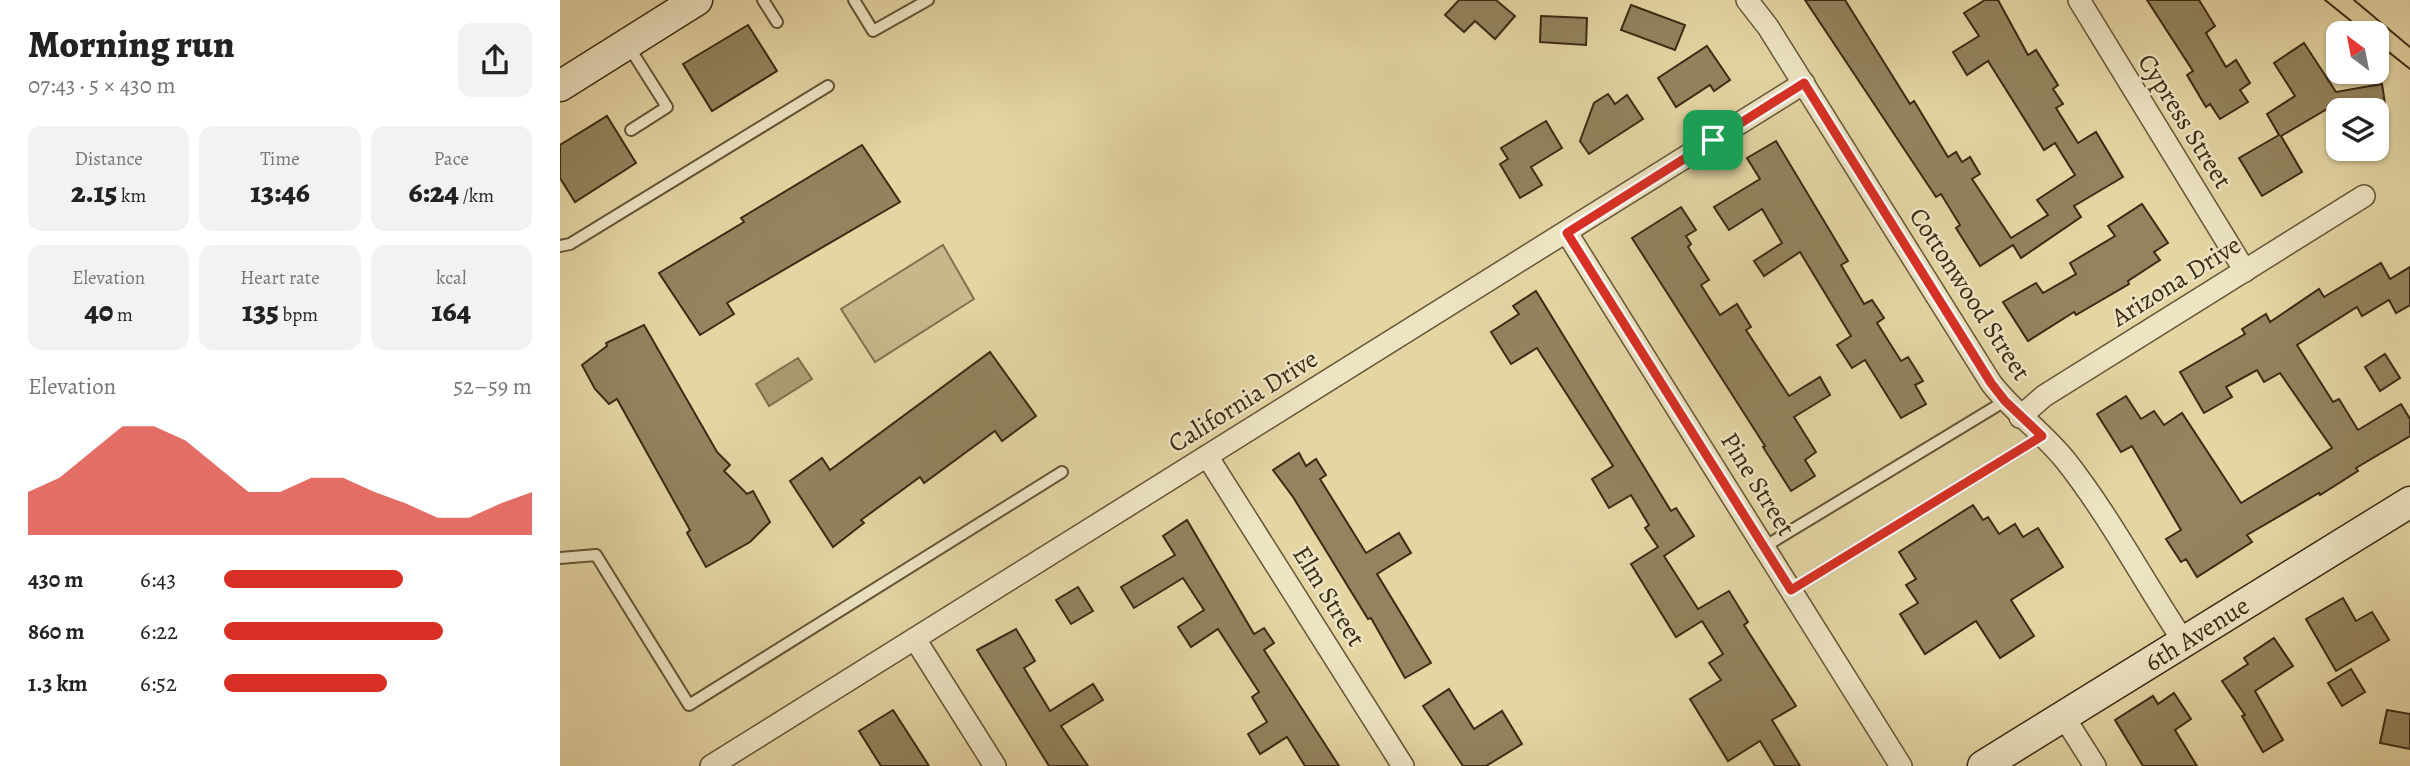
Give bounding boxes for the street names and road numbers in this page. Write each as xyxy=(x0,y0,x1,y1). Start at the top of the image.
street label: Cypress Street xyxy=(2130,47,2241,195)
street label: Cottonwood Street xyxy=(1901,201,2039,388)
street label: Arizona Drive xyxy=(2104,227,2247,335)
street label: California Drive xyxy=(1162,341,1324,461)
street label: Pine Street xyxy=(1712,425,1804,543)
street label: Elm Street xyxy=(1284,539,1374,653)
street label: 6th Avenue xyxy=(2138,588,2256,680)

